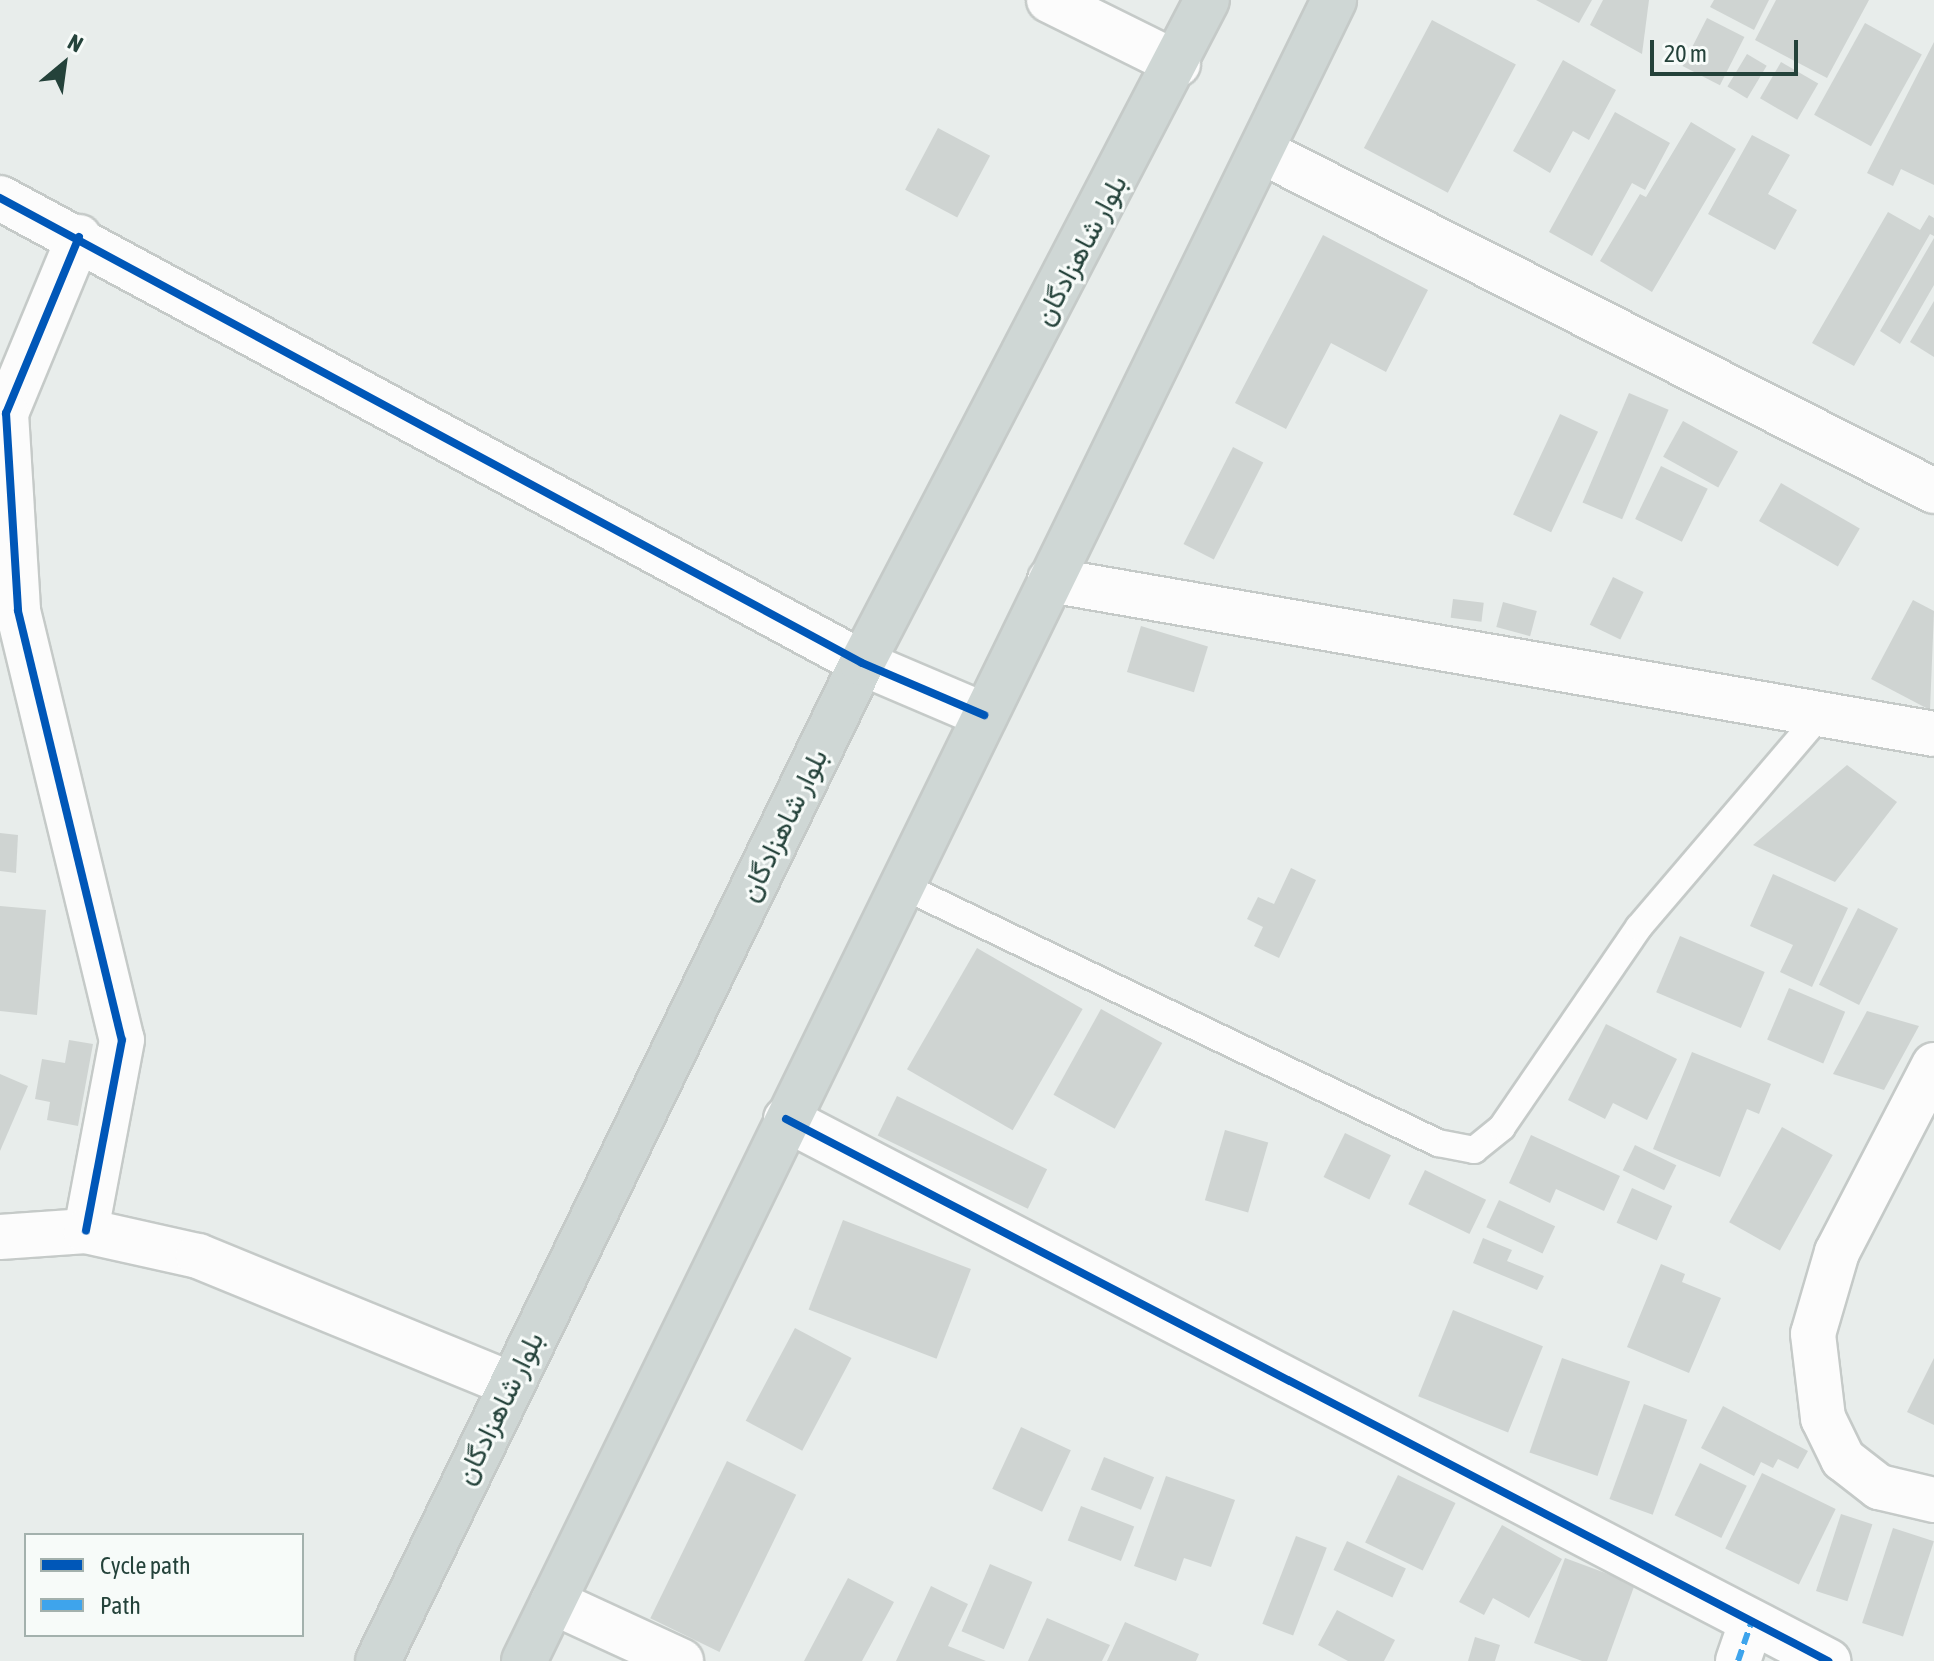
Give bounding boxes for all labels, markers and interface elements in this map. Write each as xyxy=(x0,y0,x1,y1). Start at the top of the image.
north arrow xyxy=(24,24,104,104)
scale bar xyxy=(1654,24,1802,74)
text: N xyxy=(64,28,88,58)
text: 20 m xyxy=(1664,40,1707,67)
street label: بلوار شاهزادگان xyxy=(1026,169,1134,331)
street label: بلوار شاهزادگان xyxy=(732,743,834,907)
street label: بلوار شاهزادگان xyxy=(448,1326,550,1490)
legend xyxy=(24,1533,304,1637)
text: Cycle path xyxy=(100,1552,191,1579)
text: Path xyxy=(100,1592,141,1619)

